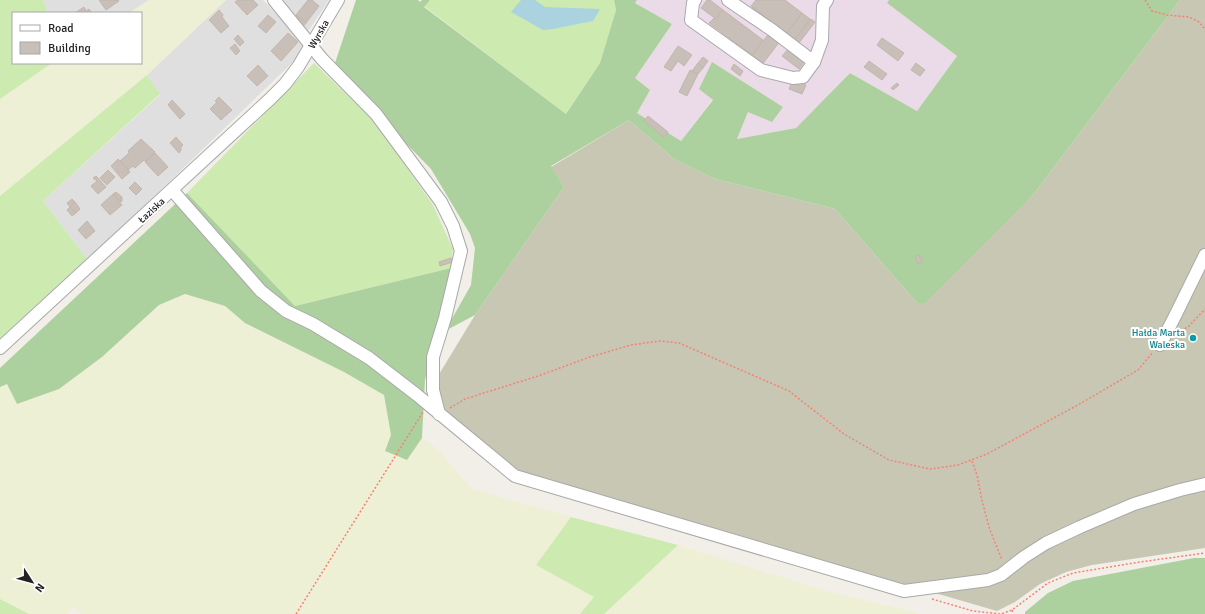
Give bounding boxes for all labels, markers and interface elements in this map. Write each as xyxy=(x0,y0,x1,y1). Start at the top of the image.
legend xyxy=(12,12,142,64)
street label: Wyrska xyxy=(306,18,332,51)
text: Road xyxy=(48,21,74,36)
text: Building xyxy=(48,41,91,56)
street label: Łaziska xyxy=(136,195,167,226)
place label: Hałda Marta Waleska xyxy=(1132,327,1185,351)
marker: Hałda Marta Waleska xyxy=(1188,333,1198,343)
north arrow xyxy=(12,562,52,602)
text: N xyxy=(32,581,47,595)

